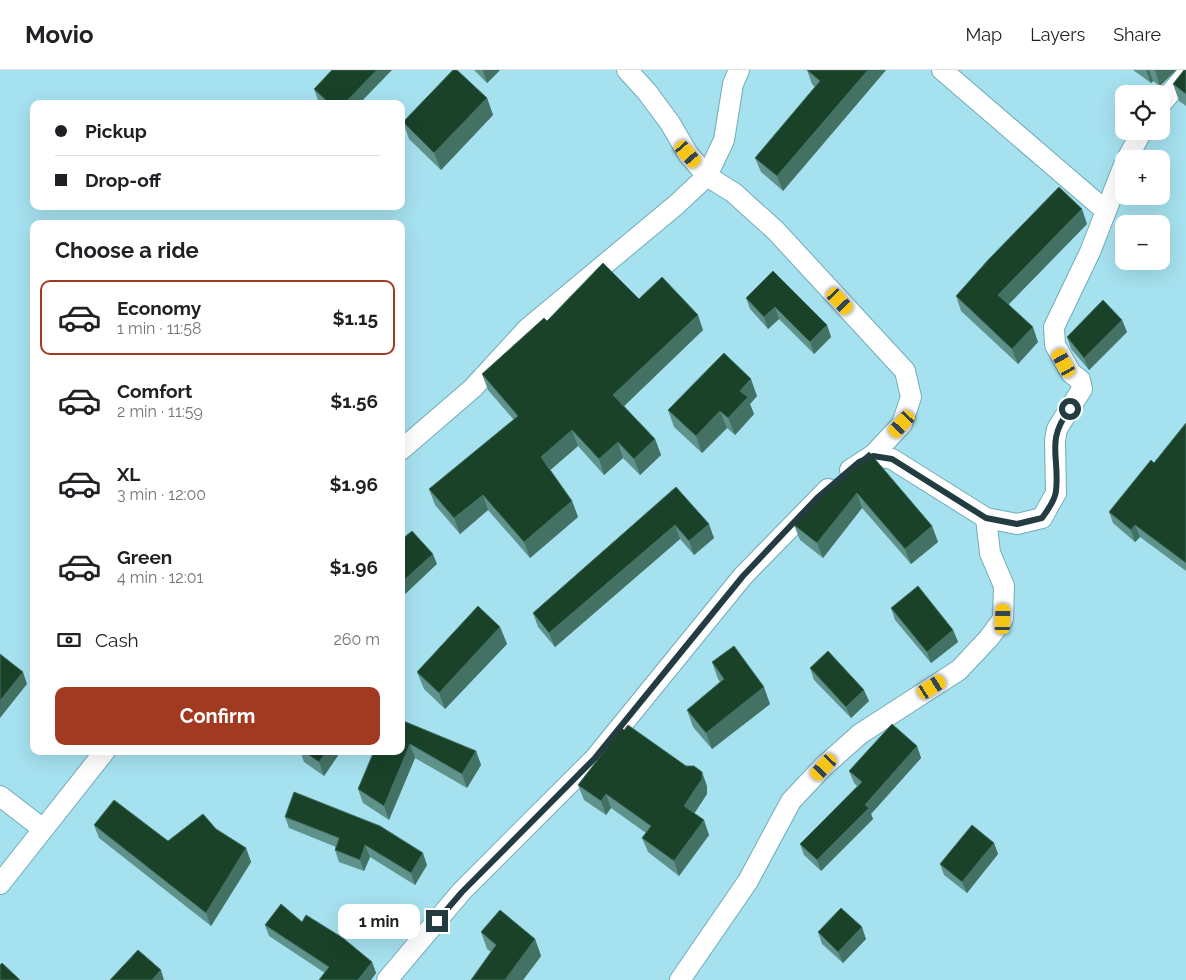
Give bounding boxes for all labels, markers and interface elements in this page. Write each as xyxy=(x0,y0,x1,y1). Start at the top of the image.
text: Movio xyxy=(25,20,94,49)
text: Map xyxy=(966,24,1002,45)
text: Layers xyxy=(1030,24,1085,45)
text: Share xyxy=(1113,24,1161,45)
map controls xyxy=(1115,85,1170,270)
button: locate xyxy=(1115,85,1170,140)
text: Pickup xyxy=(85,120,147,142)
car xyxy=(672,138,703,170)
button: + xyxy=(1115,150,1170,205)
text: Drop-off xyxy=(85,169,161,191)
button: − xyxy=(1115,215,1170,270)
text: Choose a ride xyxy=(55,237,199,263)
car xyxy=(824,285,855,317)
icon: car xyxy=(57,295,102,340)
text: Economy xyxy=(117,297,201,319)
text: $1.15 xyxy=(332,307,378,329)
text: 1 min · 11:58 xyxy=(117,319,202,338)
car xyxy=(1050,346,1077,380)
icon: car xyxy=(57,378,102,423)
text: Comfort xyxy=(117,380,192,402)
text: $1.56 xyxy=(330,390,378,412)
route start xyxy=(1059,398,1081,420)
text: 2 min · 11:59 xyxy=(117,402,203,421)
car xyxy=(886,408,917,440)
icon: car xyxy=(57,461,102,506)
text: XL xyxy=(117,463,140,485)
text: $1.96 xyxy=(330,473,378,495)
text: 3 min · 12:00 xyxy=(117,485,206,504)
icon: car xyxy=(57,544,102,589)
text: Green xyxy=(117,546,172,568)
text: $1.96 xyxy=(330,556,378,578)
text: 4 min · 12:01 xyxy=(117,568,203,587)
car xyxy=(994,604,1011,634)
icon: cash xyxy=(55,626,83,654)
text: Cash xyxy=(95,629,139,651)
text: 260 m xyxy=(333,630,380,649)
car xyxy=(915,673,948,701)
button: Confirm xyxy=(55,687,380,745)
car xyxy=(808,751,839,783)
callout: 1 min xyxy=(337,904,420,938)
route end xyxy=(426,910,448,932)
text: 1 min xyxy=(359,912,399,931)

